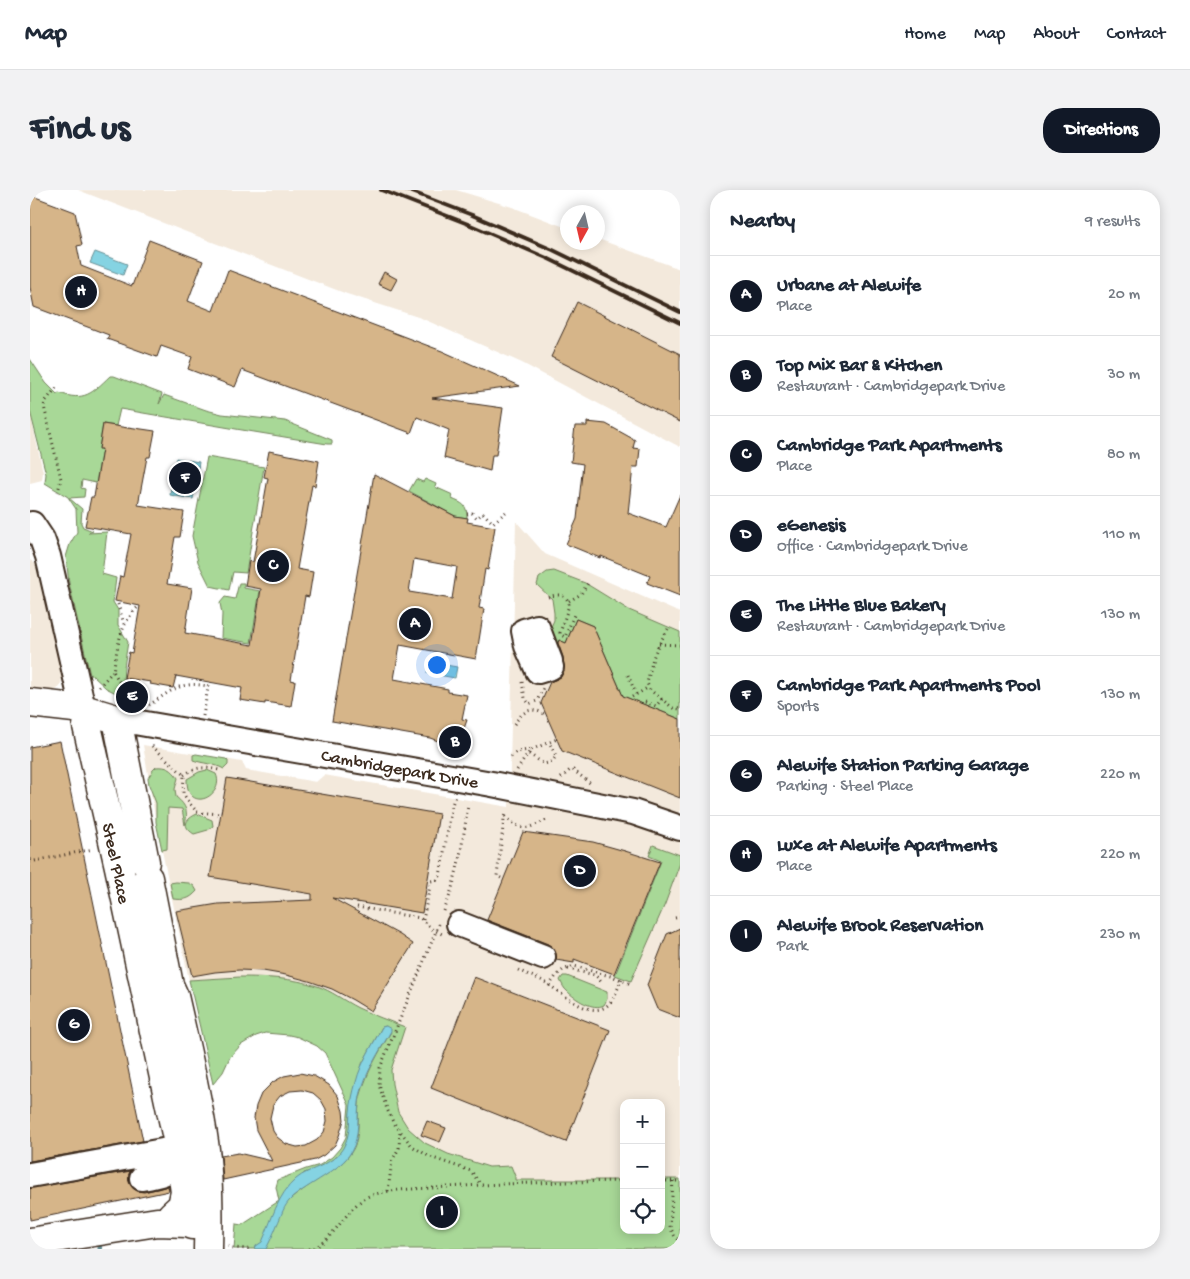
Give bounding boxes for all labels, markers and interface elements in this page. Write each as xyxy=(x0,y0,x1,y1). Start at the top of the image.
text: Map xyxy=(25,20,67,49)
text: Home xyxy=(904,24,946,45)
text: Map xyxy=(974,24,1005,45)
text: About xyxy=(1033,24,1079,45)
text: Contact xyxy=(1107,24,1165,45)
button: Directions xyxy=(1043,108,1160,153)
text: Find us xyxy=(30,110,130,151)
north arrow xyxy=(560,205,605,250)
text: Nearby xyxy=(730,210,795,235)
text: 9 results xyxy=(1085,213,1140,232)
pin: H xyxy=(65,273,97,311)
text: Urbane at Alewife xyxy=(777,275,921,298)
text: A xyxy=(741,286,751,305)
text: 20 m xyxy=(1108,286,1140,305)
text: Place xyxy=(777,298,812,317)
text: Top Mix Bar & Kitchen xyxy=(777,355,942,378)
text: B xyxy=(742,366,750,385)
text: 30 m xyxy=(1107,366,1140,385)
text: Restaurant · Cambridgepark Drive xyxy=(777,378,1005,397)
text: Cambridge Park Apartments xyxy=(777,435,1002,458)
text: C xyxy=(742,446,750,465)
text: 80 m xyxy=(1107,446,1140,465)
text: Place xyxy=(777,458,812,477)
pin: F xyxy=(169,459,201,497)
text: eGenesis xyxy=(777,515,846,538)
text: D xyxy=(741,526,751,545)
text: 110 m xyxy=(1103,526,1140,545)
text: Office · Cambridgepark Drive xyxy=(777,538,968,557)
pin: C xyxy=(257,547,289,585)
text: The Little Blue Bakery xyxy=(777,595,946,618)
pin: A xyxy=(399,605,431,643)
text: E xyxy=(741,606,751,625)
text: 130 m xyxy=(1101,606,1140,625)
text: Restaurant · Cambridgepark Drive xyxy=(777,618,1005,637)
your location xyxy=(424,652,450,678)
text: Cambridge Park Apartments Pool xyxy=(777,675,1041,698)
pin: E xyxy=(116,678,148,716)
text: F xyxy=(742,686,750,705)
text: 130 m xyxy=(1101,686,1140,705)
text: Sports xyxy=(777,698,819,717)
pin: B xyxy=(439,723,471,761)
street label: Cambridgepark Drive xyxy=(319,746,480,795)
text: Alewife Station Parking Garage xyxy=(777,755,1029,778)
text: G xyxy=(741,766,751,785)
text: 220 m xyxy=(1100,766,1140,785)
text: Parking · Steel Place xyxy=(777,778,913,797)
street label: Steel Place xyxy=(96,821,133,906)
text: Luxe at Alewife Apartments xyxy=(777,835,997,858)
text: H xyxy=(741,846,751,865)
text: 220 m xyxy=(1100,846,1140,865)
pin: D xyxy=(564,852,596,890)
text: Place xyxy=(777,858,812,877)
text: Alewife Brook Reservation xyxy=(777,915,983,938)
text: I xyxy=(744,926,748,945)
text: 230 m xyxy=(1100,926,1140,945)
text: Park xyxy=(777,938,808,957)
pin: G xyxy=(58,1006,90,1044)
map controls xyxy=(620,1099,665,1234)
button: + xyxy=(620,1099,665,1144)
button: − xyxy=(620,1144,665,1189)
button: locate xyxy=(620,1189,665,1234)
pin: I xyxy=(426,1193,458,1231)

